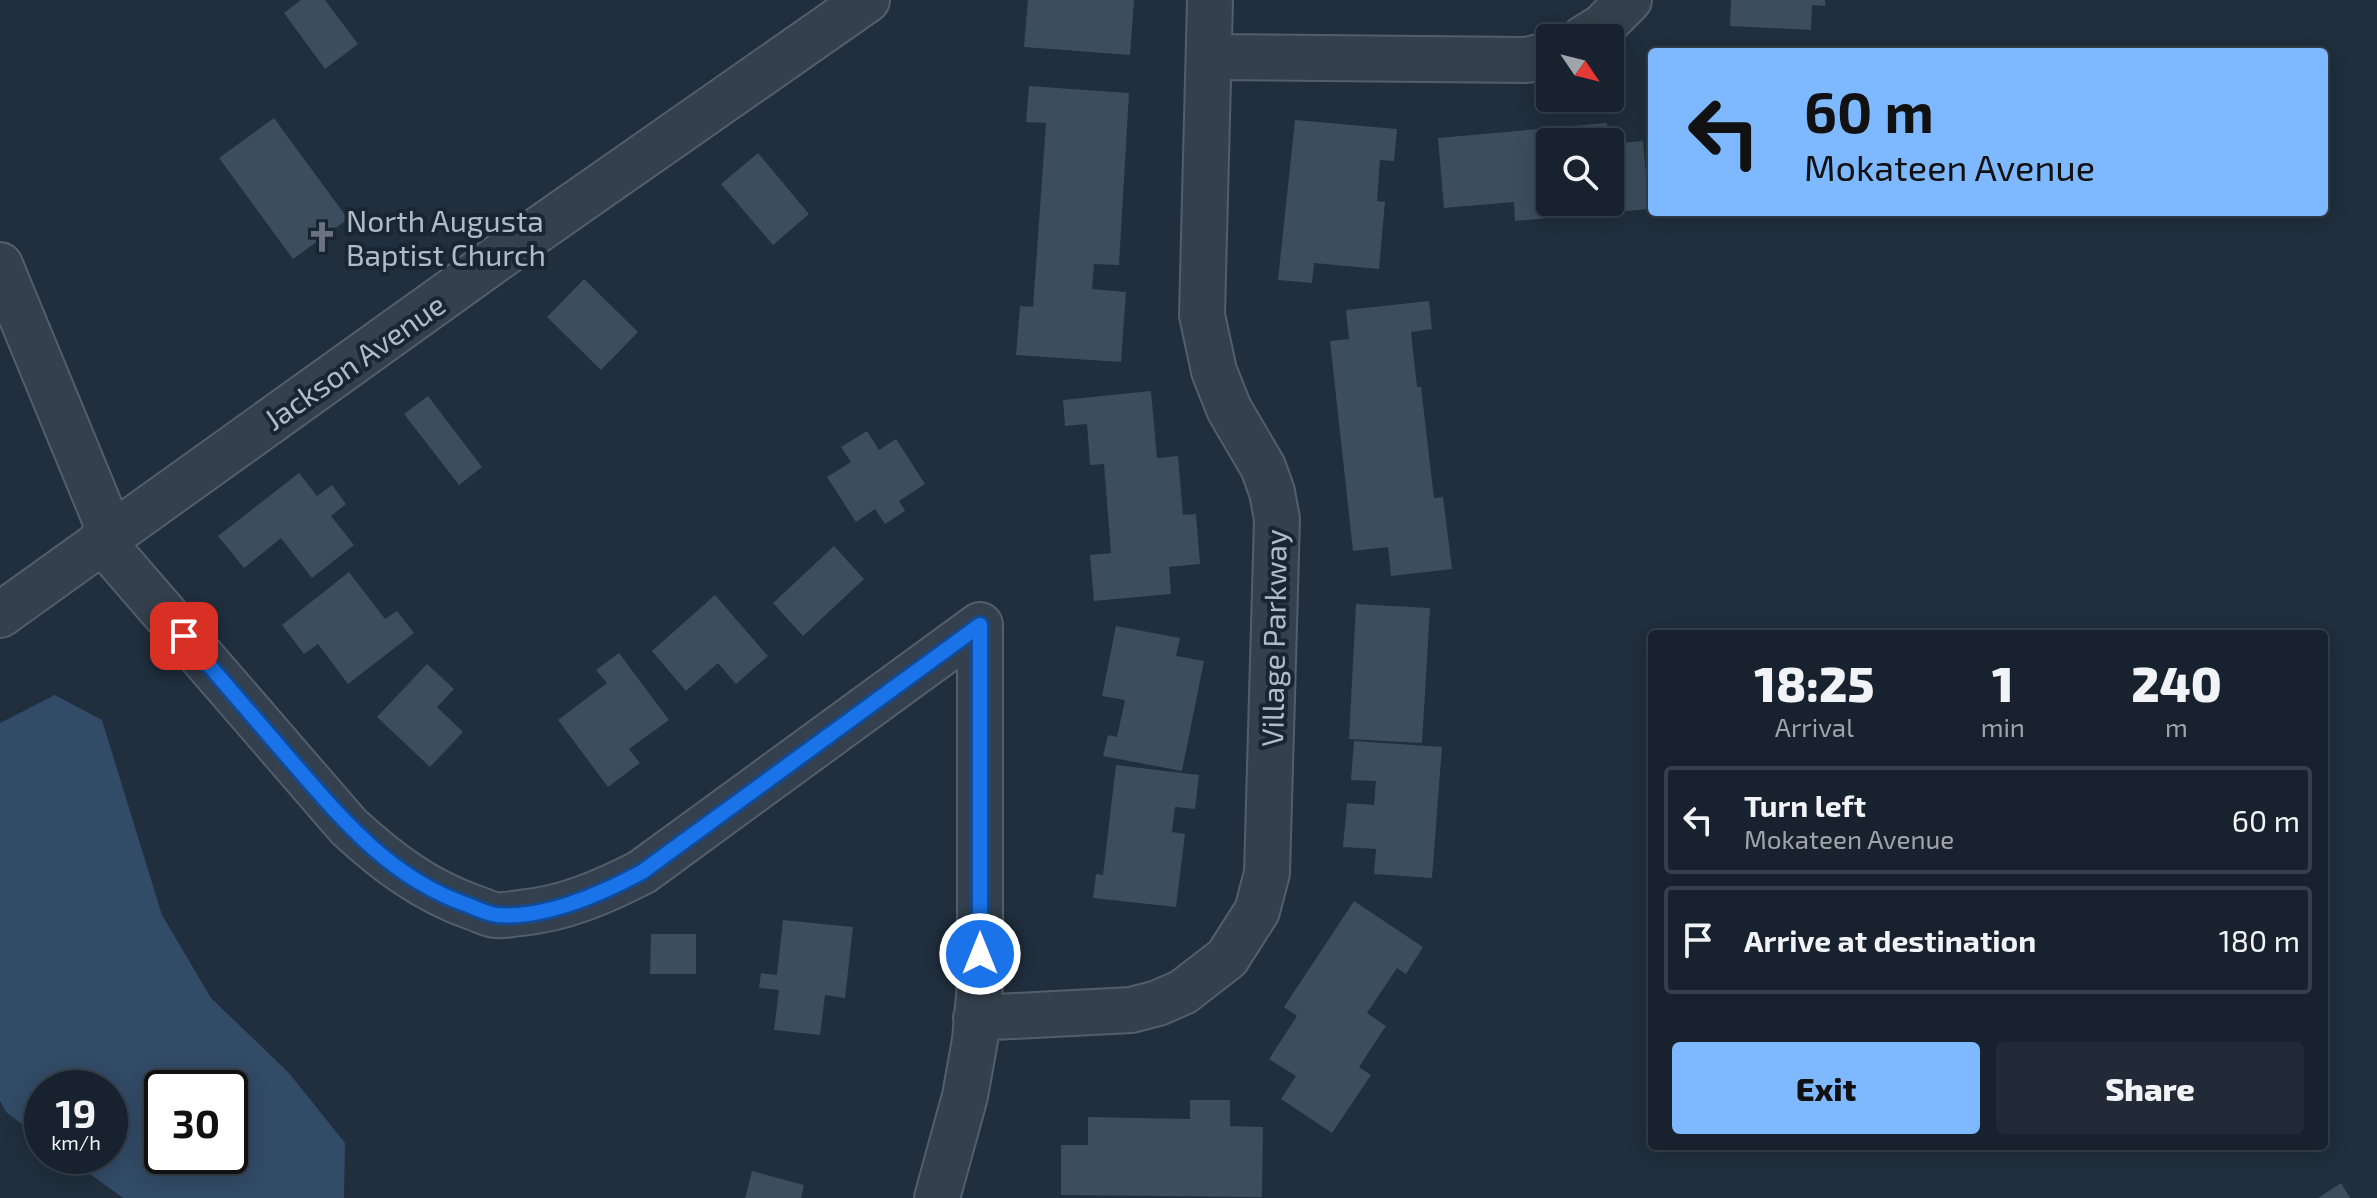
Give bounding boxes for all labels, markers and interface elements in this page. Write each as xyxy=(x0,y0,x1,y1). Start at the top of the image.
north arrow xyxy=(1536,24,1624,112)
map controls xyxy=(1536,24,1624,216)
text: 60 m xyxy=(1804,77,1934,144)
icon: left xyxy=(1672,80,1776,184)
button: search xyxy=(1536,128,1624,216)
text: Mokateen Avenue xyxy=(1804,145,2095,188)
place label: North Augusta Baptist Church xyxy=(346,202,546,272)
church icon: North Augusta Baptist Church xyxy=(305,220,339,254)
street label: Jackson Avenue xyxy=(257,285,451,437)
street label: Village Parkway xyxy=(1253,529,1293,747)
pin xyxy=(150,602,218,670)
icon: arrive xyxy=(162,614,206,658)
text: 18:25 xyxy=(1754,654,1874,712)
text: 1 xyxy=(1992,654,2014,712)
text: 240 xyxy=(2131,654,2222,712)
text: Arrival xyxy=(1775,711,1854,742)
text: min xyxy=(1981,711,2025,742)
text: m xyxy=(2165,711,2188,742)
text: Turn left xyxy=(1744,787,1866,823)
icon: left xyxy=(1676,798,1720,842)
text: 60 m xyxy=(2232,802,2300,838)
text: Mokateen Avenue xyxy=(1744,823,1954,854)
position arrow xyxy=(938,912,1022,996)
icon: arrive xyxy=(1676,918,1720,962)
text: Arrive at destination xyxy=(1744,922,2036,958)
text: 180 m xyxy=(2219,922,2300,958)
button: Exit xyxy=(1672,1042,1980,1134)
button: Share xyxy=(1996,1042,2304,1134)
speed limit sign: 30 xyxy=(144,1070,248,1174)
text: 19 xyxy=(56,1088,96,1136)
text: km/h xyxy=(51,1130,101,1154)

